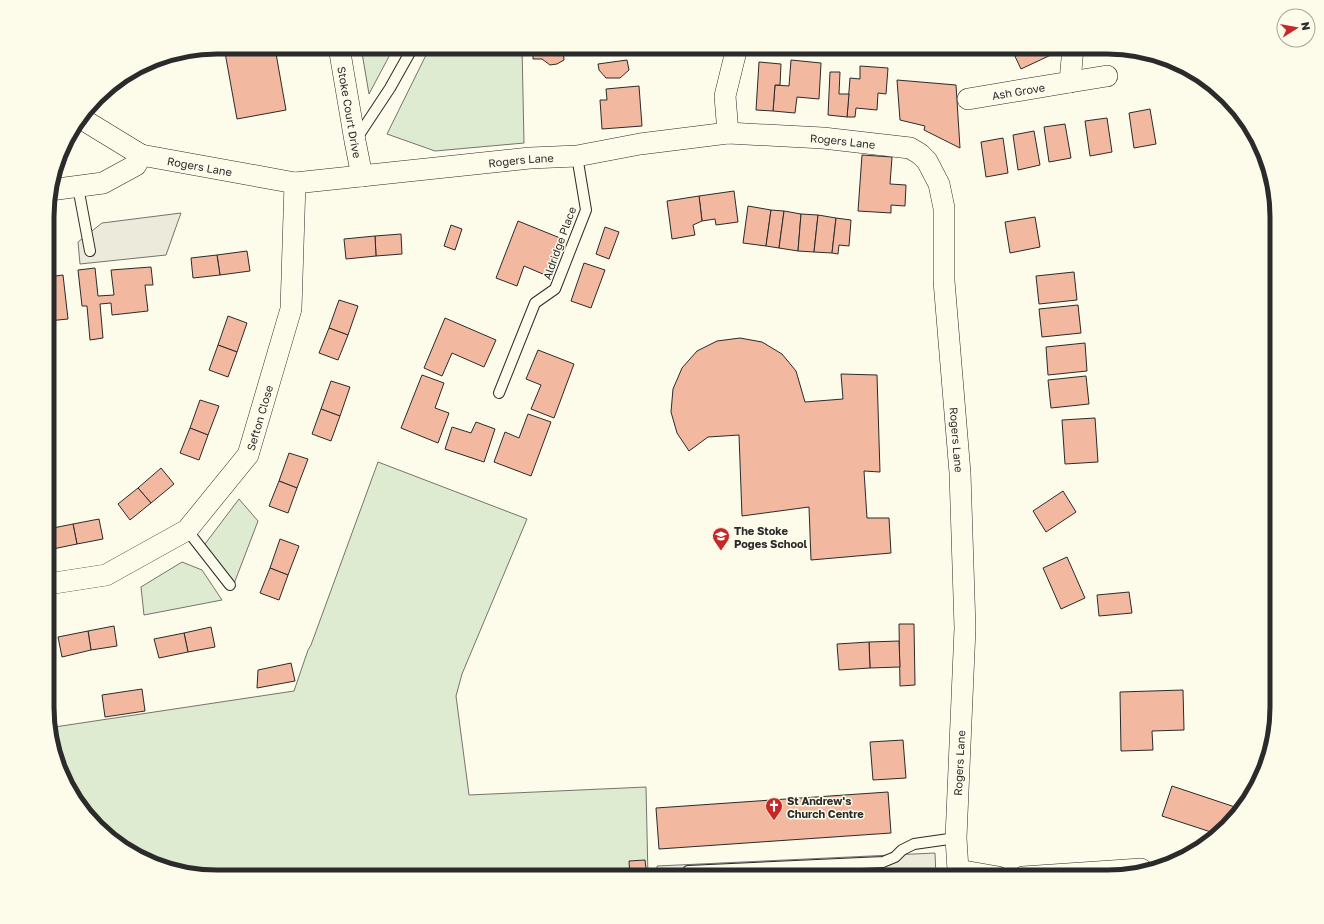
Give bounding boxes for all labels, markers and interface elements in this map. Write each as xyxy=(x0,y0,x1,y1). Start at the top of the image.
north arrow xyxy=(1276,8,1316,48)
text: N xyxy=(1299,21,1313,31)
street label: Stoke Court Drive xyxy=(336,65,365,159)
street label: Ash Grove xyxy=(991,80,1046,101)
street label: Rogers Lane xyxy=(810,131,876,150)
street label: Rogers Lane xyxy=(488,150,554,169)
street label: Rogers Lane xyxy=(166,153,233,178)
street label: Aldridge Place xyxy=(540,205,578,281)
street label: Sefton Close xyxy=(243,383,275,452)
street label: Rogers Lane xyxy=(948,406,966,473)
place label: The Stoke Poges School xyxy=(734,524,808,550)
school or university icon: The Stoke Poges School xyxy=(711,526,731,551)
street label: Rogers Lane xyxy=(951,730,967,796)
place label: St Andrew's Church Centre xyxy=(787,794,864,820)
church icon: St Andrew's Church Centre xyxy=(764,796,784,821)

